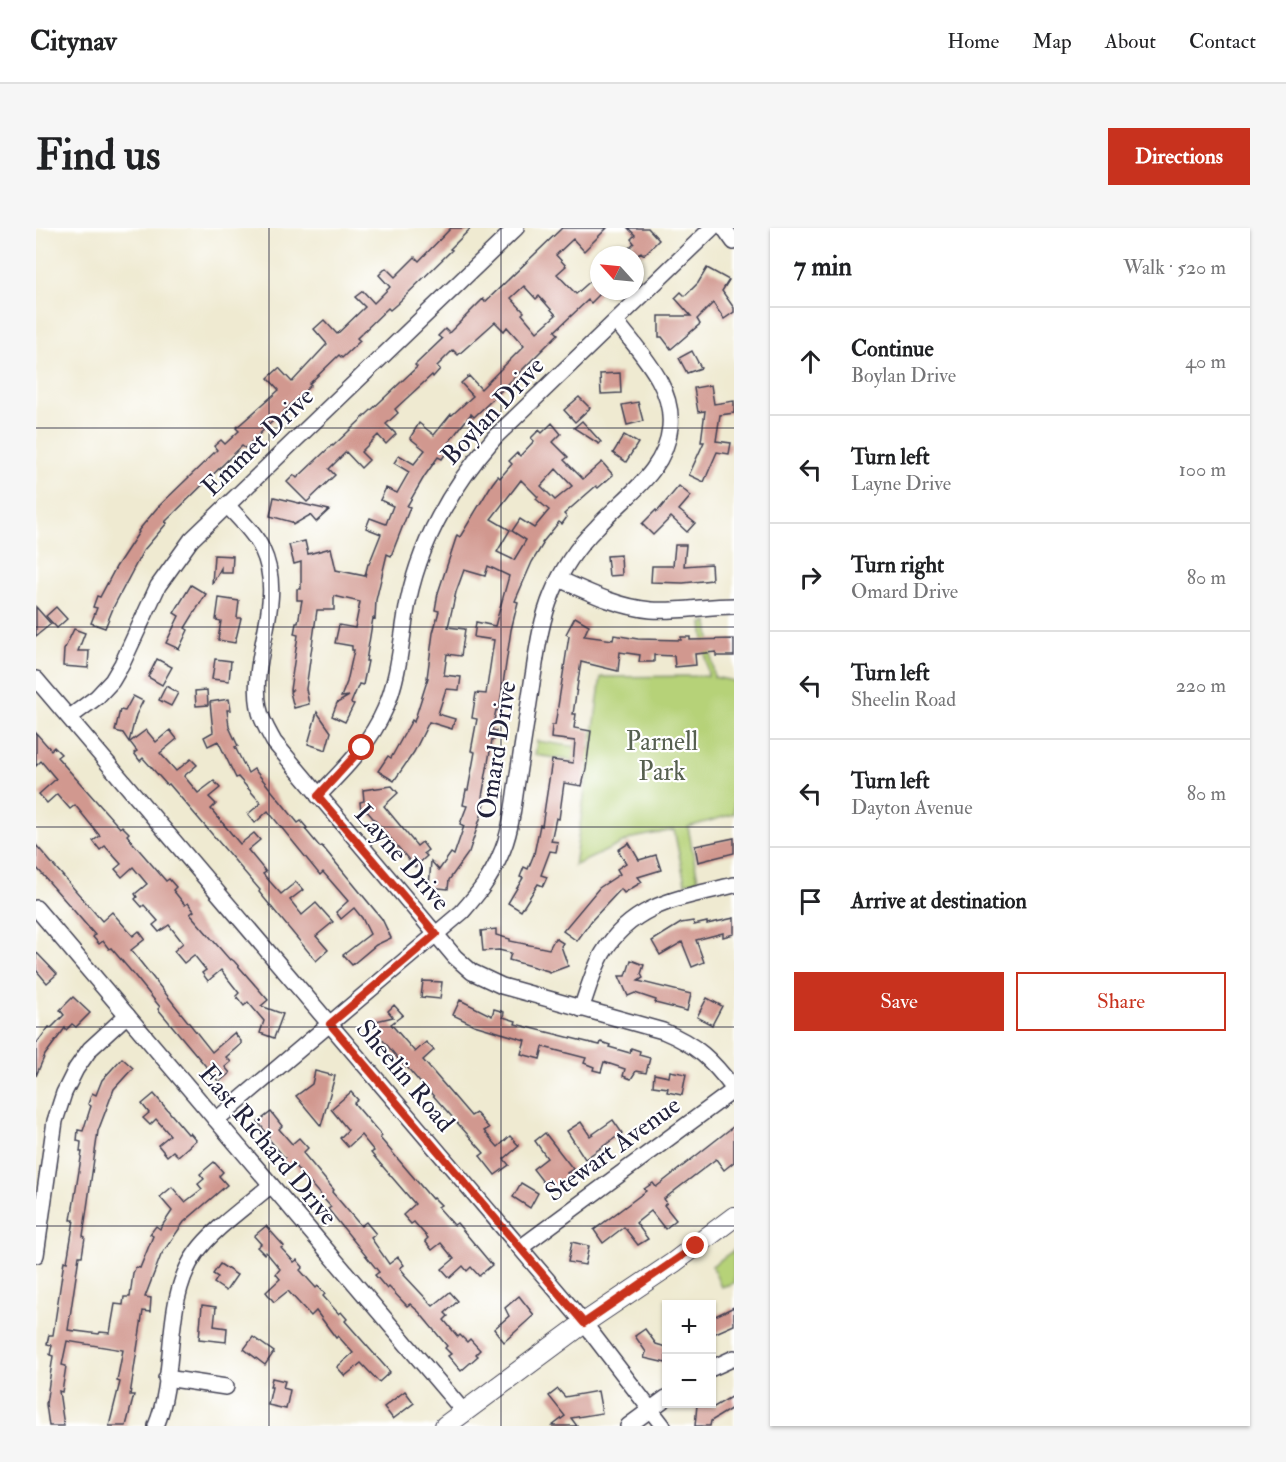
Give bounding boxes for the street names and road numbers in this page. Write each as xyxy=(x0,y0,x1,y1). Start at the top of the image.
street label: Boylan Drive xyxy=(435,350,551,472)
street label: Emmet Drive xyxy=(195,381,321,503)
street label: Omard Drive xyxy=(470,679,524,821)
street label: Layne Drive xyxy=(347,798,457,918)
street label: Sheelin Road xyxy=(349,1013,461,1139)
street label: East Richard Drive xyxy=(192,1058,345,1232)
street label: Stewart Avenue xyxy=(539,1089,687,1209)

